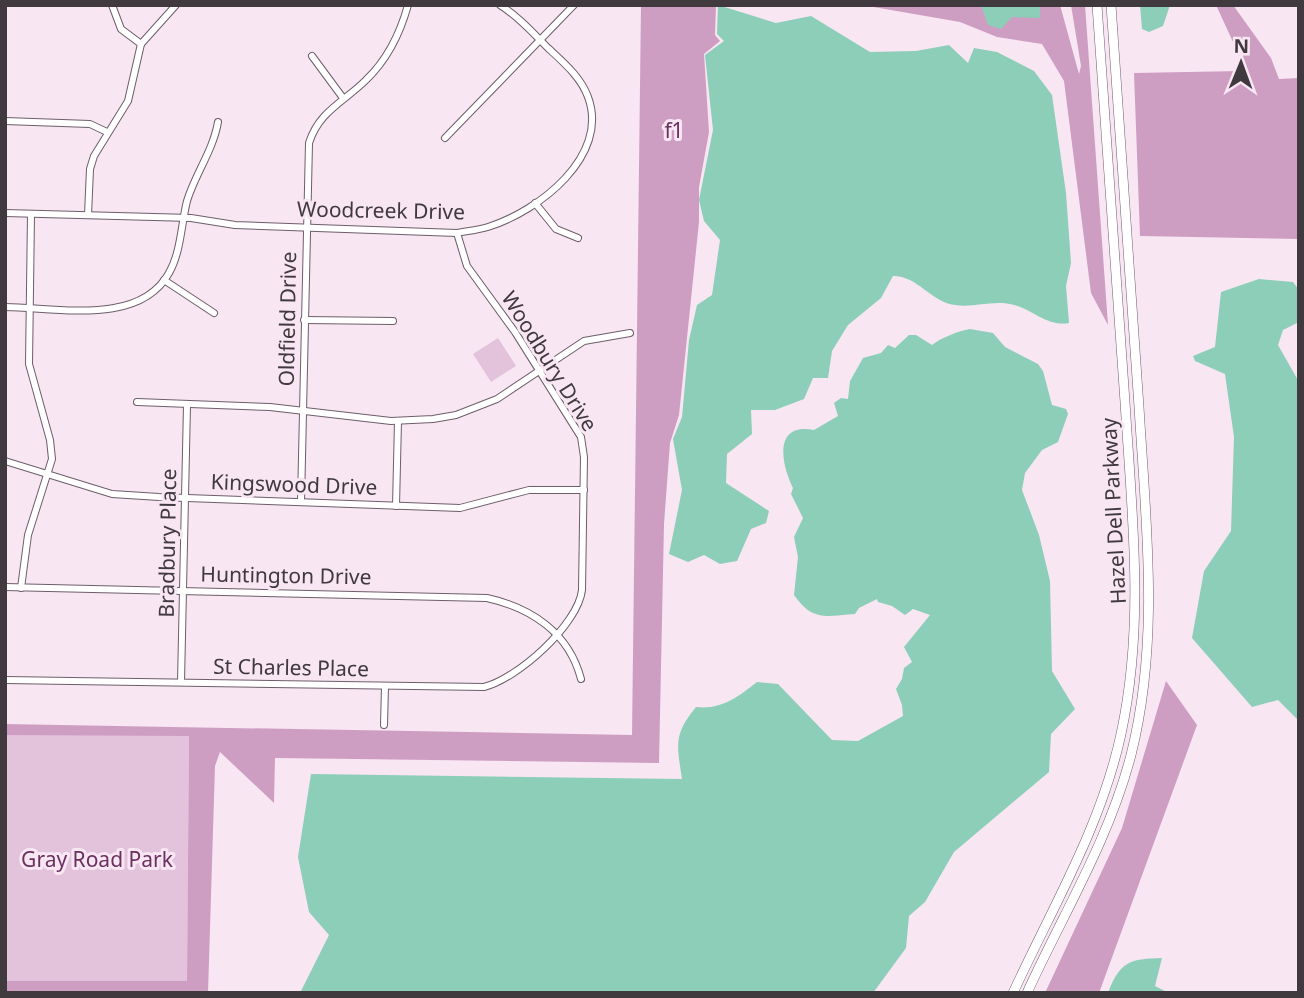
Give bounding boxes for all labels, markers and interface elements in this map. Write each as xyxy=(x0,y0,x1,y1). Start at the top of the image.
north arrow xyxy=(1206,28,1276,98)
text: N xyxy=(1233,33,1249,59)
park label: f1 xyxy=(664,116,684,144)
street label: Woodcreek Drive xyxy=(297,195,465,225)
street label: Oldfield Drive xyxy=(272,251,302,387)
street label: Woodbury Drive xyxy=(496,286,604,436)
street label: Hazel Dell Parkway xyxy=(1094,417,1132,605)
street label: Kingswood Drive xyxy=(210,467,378,501)
street label: Bradbury Place xyxy=(152,468,182,618)
street label: Huntington Drive xyxy=(200,560,372,590)
street label: St Charles Place xyxy=(213,652,369,682)
park label: Gray Road Park xyxy=(21,845,174,873)

